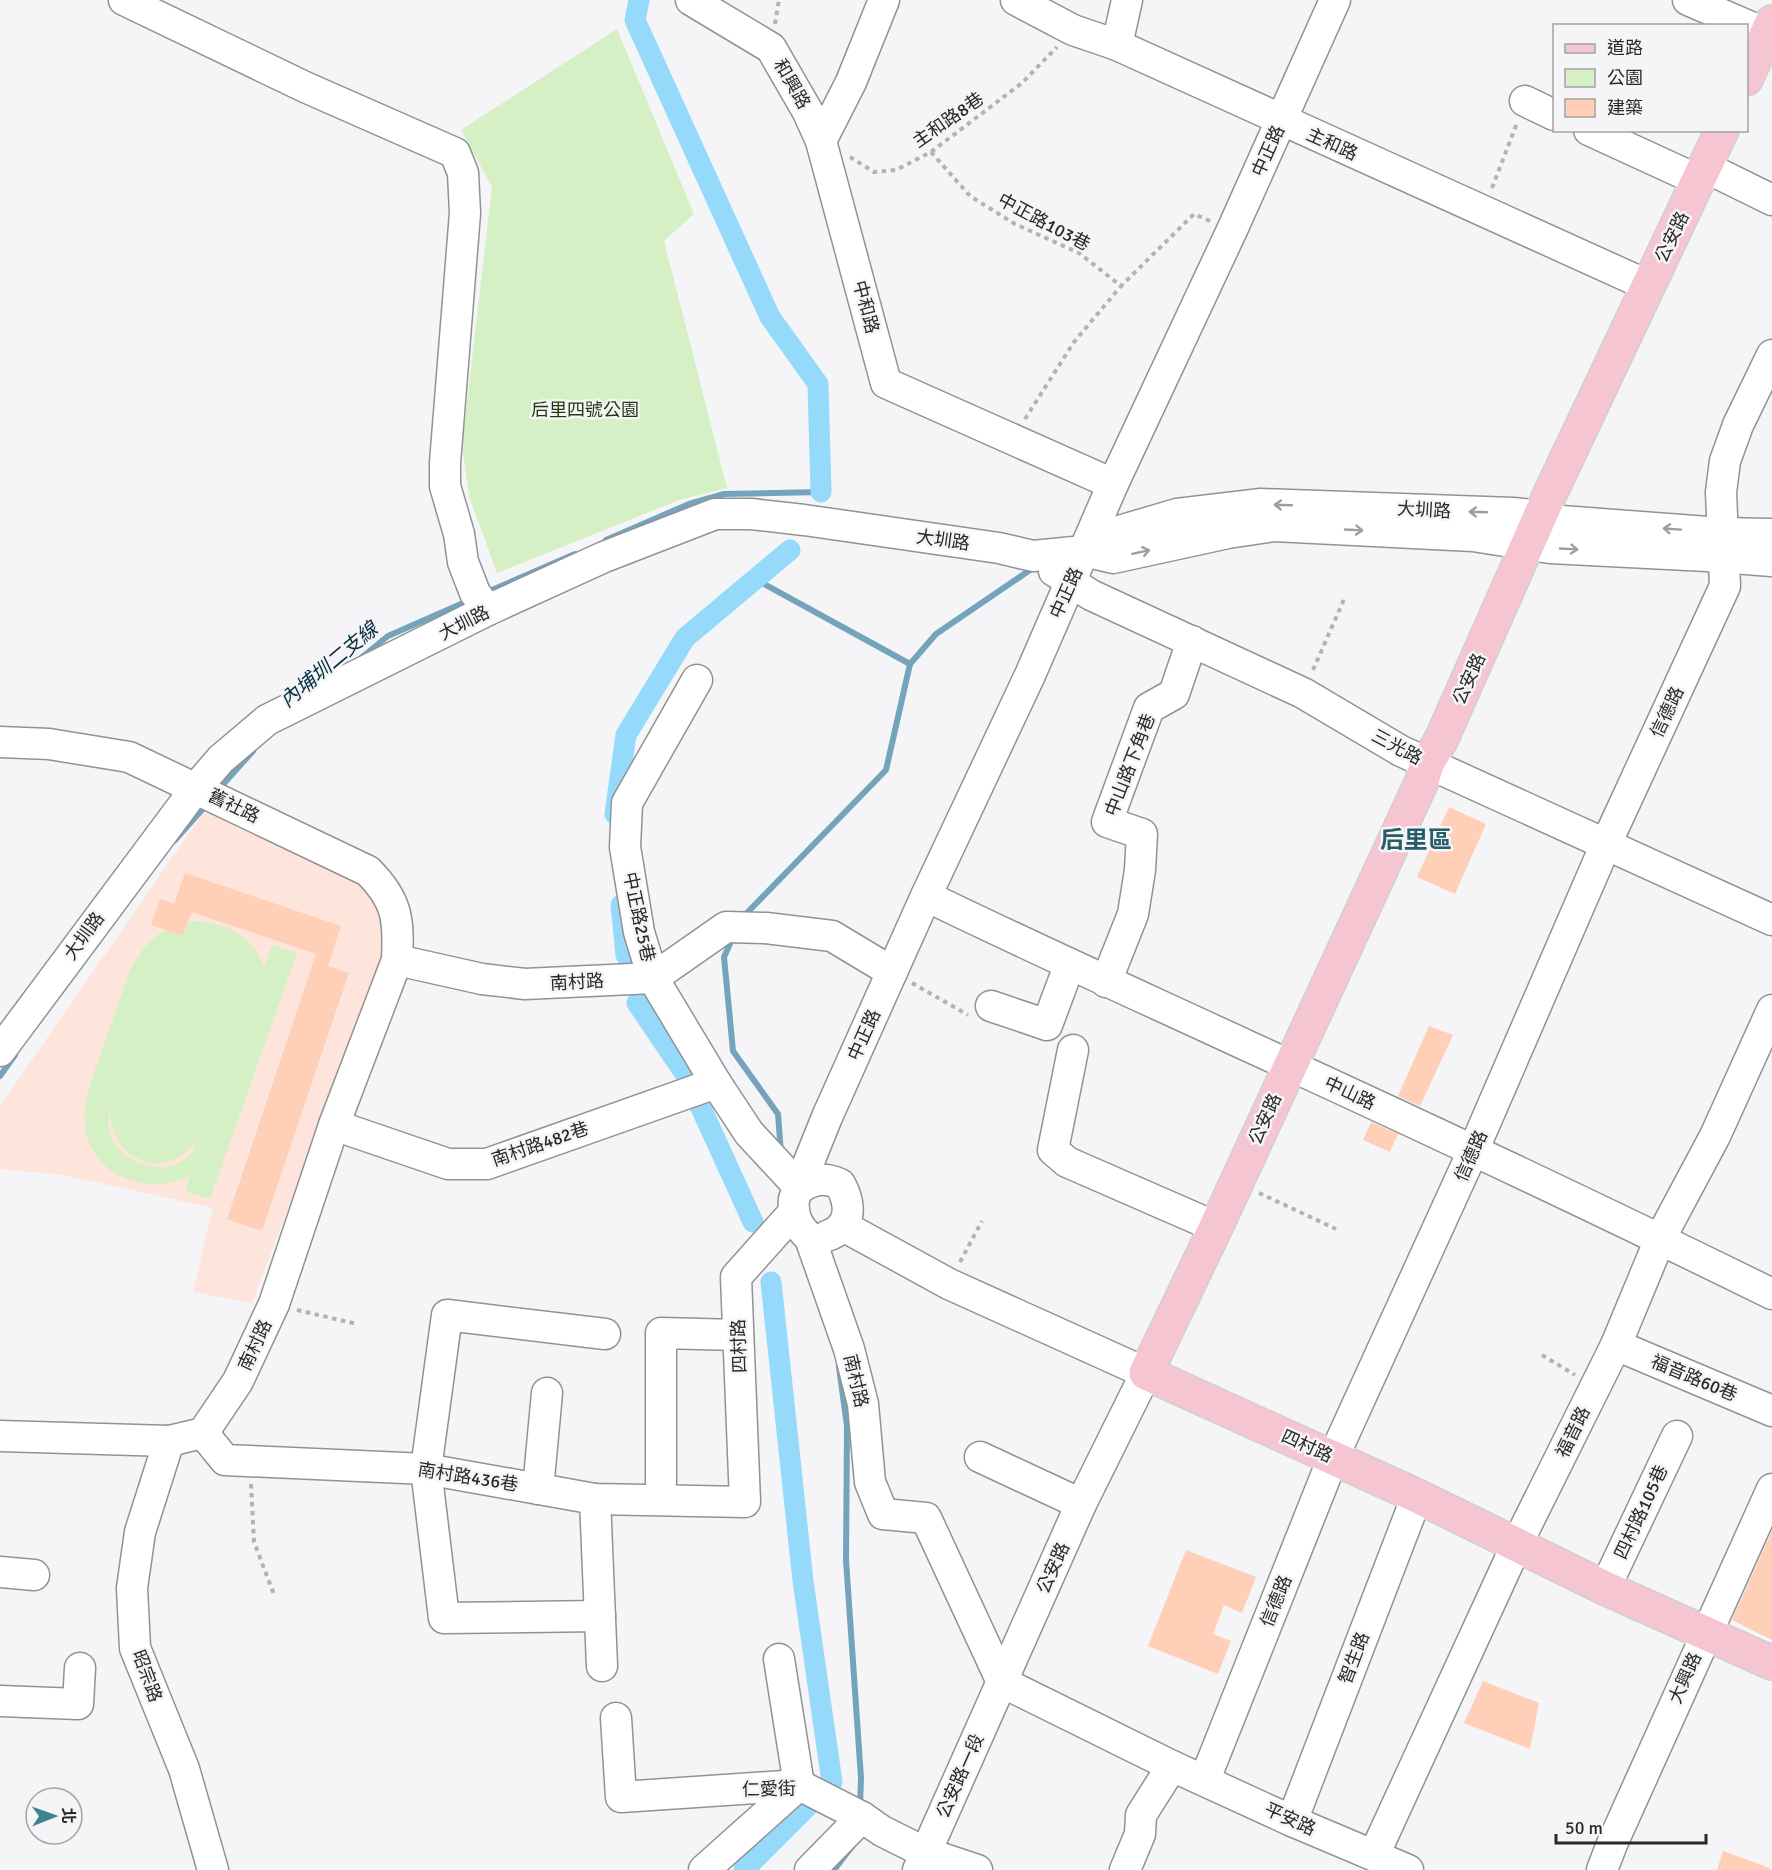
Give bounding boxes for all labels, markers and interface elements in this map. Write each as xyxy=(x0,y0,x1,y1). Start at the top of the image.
legend xyxy=(1553,24,1748,132)
text: 道路 xyxy=(1607,37,1643,59)
street label: 和興路 xyxy=(769,55,815,113)
text: 公園 xyxy=(1607,67,1643,89)
street label: 主和路8巷 xyxy=(908,88,988,152)
text: 建築 xyxy=(1607,97,1643,119)
street label: 中正路 xyxy=(1247,122,1289,180)
street label: 主和路 xyxy=(1303,123,1361,165)
street label: 中正路103巷 xyxy=(994,189,1094,255)
street label: 公安路 xyxy=(1650,208,1694,266)
street label: 中和路 xyxy=(848,278,884,336)
park label: 后里四號公園 xyxy=(531,399,639,421)
street label: 大圳路 xyxy=(1396,498,1452,522)
one-way arrow xyxy=(1273,499,1293,510)
one-way arrow xyxy=(1468,506,1488,518)
one-way arrow xyxy=(1662,523,1682,534)
street label: 大圳路 xyxy=(915,525,971,555)
one-way arrow xyxy=(1344,525,1364,536)
one-way arrow xyxy=(1559,544,1579,555)
one-way arrow xyxy=(1131,546,1150,558)
street label: 中正路 xyxy=(1045,564,1087,622)
street label: 大圳路 xyxy=(435,601,493,645)
water label: 內埔圳二支線 xyxy=(275,616,385,713)
street label: 公安路 xyxy=(1448,650,1490,708)
street label: 信德路 xyxy=(1646,683,1688,741)
street label: 中山路下角巷 xyxy=(1100,711,1160,819)
street label: 三光路 xyxy=(1368,725,1426,769)
street label: 舊社路 xyxy=(205,784,263,828)
district label: 后里區 xyxy=(1380,825,1452,855)
street label: 中正路25巷 xyxy=(619,870,659,964)
street label: 大圳路 xyxy=(59,908,109,964)
street label: 南村路 xyxy=(549,970,605,994)
street label: 中正路 xyxy=(843,1006,885,1064)
street label: 中山路 xyxy=(1321,1072,1379,1114)
street label: 公安路 xyxy=(1244,1090,1286,1148)
street label: 南村路482巷 xyxy=(489,1117,591,1171)
street label: 信德路 xyxy=(1450,1127,1492,1185)
street label: 南村路 xyxy=(234,1316,276,1374)
street label: 四村路 xyxy=(727,1319,751,1373)
street label: 福音路60巷 xyxy=(1648,1350,1740,1406)
street label: 南村路 xyxy=(839,1352,873,1410)
street label: 福音路 xyxy=(1551,1403,1595,1461)
street label: 四村路 xyxy=(1278,1425,1336,1467)
street label: 南村路436巷 xyxy=(416,1458,520,1496)
street label: 四村路105巷 xyxy=(1610,1462,1672,1562)
street label: 公安路 xyxy=(1032,1539,1074,1597)
street label: 信德路 xyxy=(1256,1572,1296,1630)
street label: 智生路 xyxy=(1334,1629,1374,1687)
street label: 昭宗路 xyxy=(127,1647,167,1705)
street label: 大興路 xyxy=(1664,1649,1706,1707)
street label: 公安路一段 xyxy=(932,1730,988,1822)
street label: 仁愛街 xyxy=(742,1778,796,1800)
north arrow xyxy=(24,1786,84,1846)
street label: 平安路 xyxy=(1261,1798,1319,1840)
scale bar xyxy=(1556,1807,1706,1845)
text: 北 xyxy=(58,1808,78,1824)
text: 50 m xyxy=(1565,1817,1603,1839)

